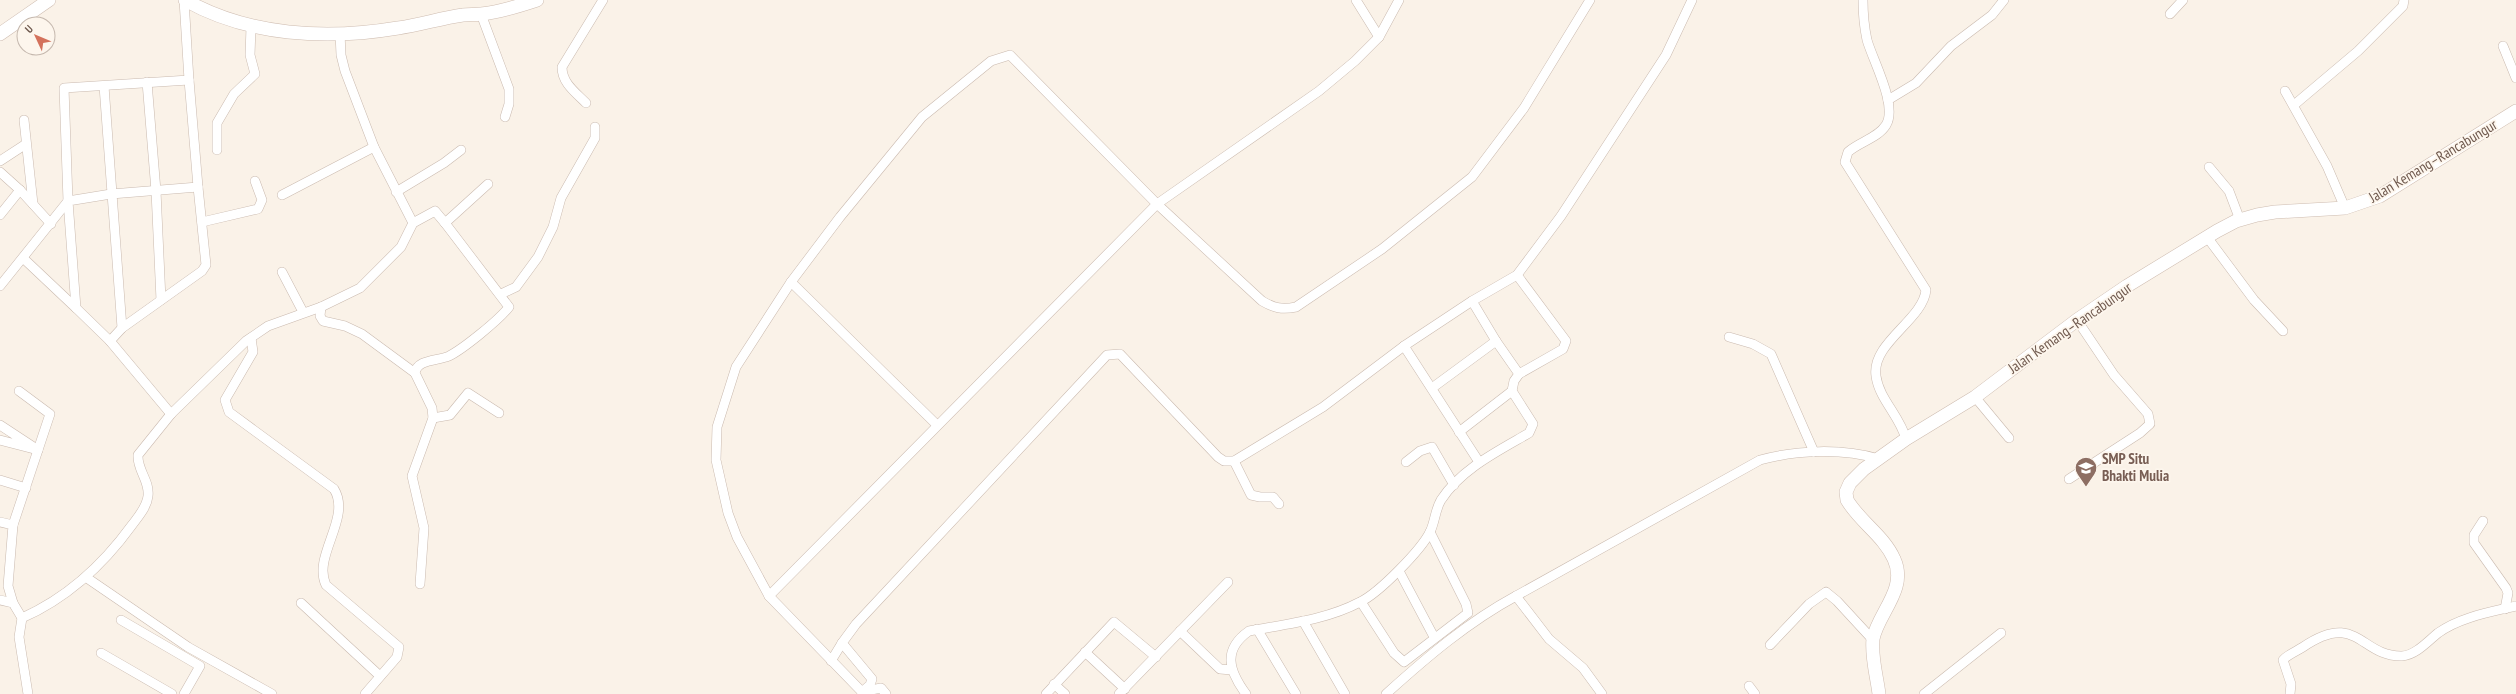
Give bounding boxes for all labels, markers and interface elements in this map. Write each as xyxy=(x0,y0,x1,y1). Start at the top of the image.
north arrow xyxy=(16,16,56,56)
text: U xyxy=(22,22,36,36)
street label: Jalan Kemang–Rancabungur xyxy=(2364,114,2501,207)
street label: Jalan Kemang–Rancabungur xyxy=(2003,277,2136,378)
place label: SMP Situ Bhakti Mulia xyxy=(2102,449,2169,485)
school or university icon: SMP Situ Bhakti Mulia xyxy=(2073,455,2099,488)

